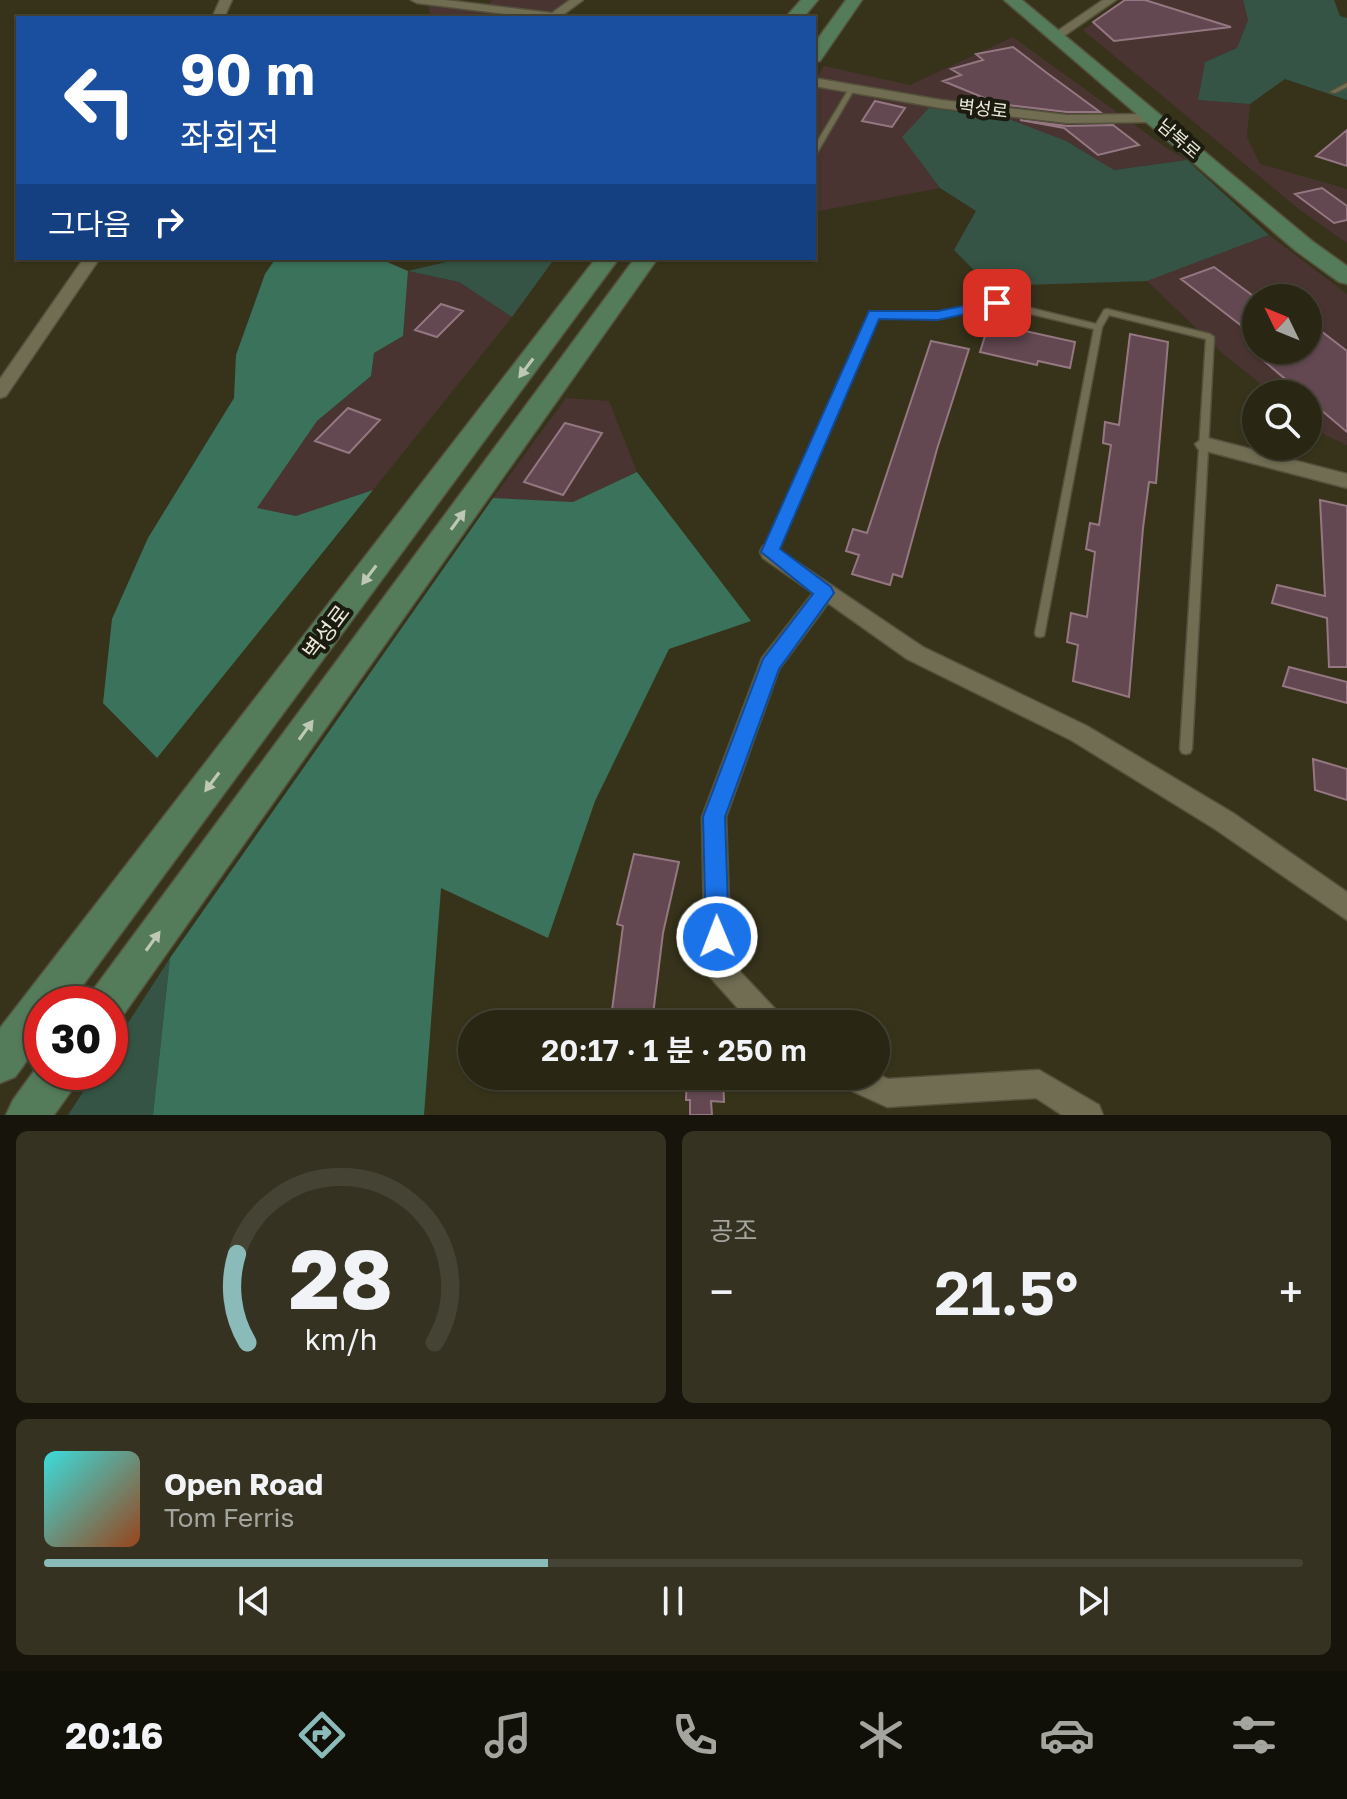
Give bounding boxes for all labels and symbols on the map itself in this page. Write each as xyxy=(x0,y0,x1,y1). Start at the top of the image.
street label: 벽성로 xyxy=(957,94,1009,122)
street label: 남북로 xyxy=(1154,114,1206,163)
pin xyxy=(963,269,1031,337)
north arrow xyxy=(1242,284,1322,364)
one-way arrow xyxy=(519,357,534,378)
one-way arrow xyxy=(450,509,465,530)
one-way arrow xyxy=(362,565,378,585)
street label: 벽성로 xyxy=(297,599,355,664)
one-way arrow xyxy=(297,720,313,741)
one-way arrow xyxy=(205,772,221,792)
position arrow xyxy=(675,895,759,979)
one-way arrow xyxy=(145,930,160,951)
speed limit sign: 30 xyxy=(24,986,128,1090)

